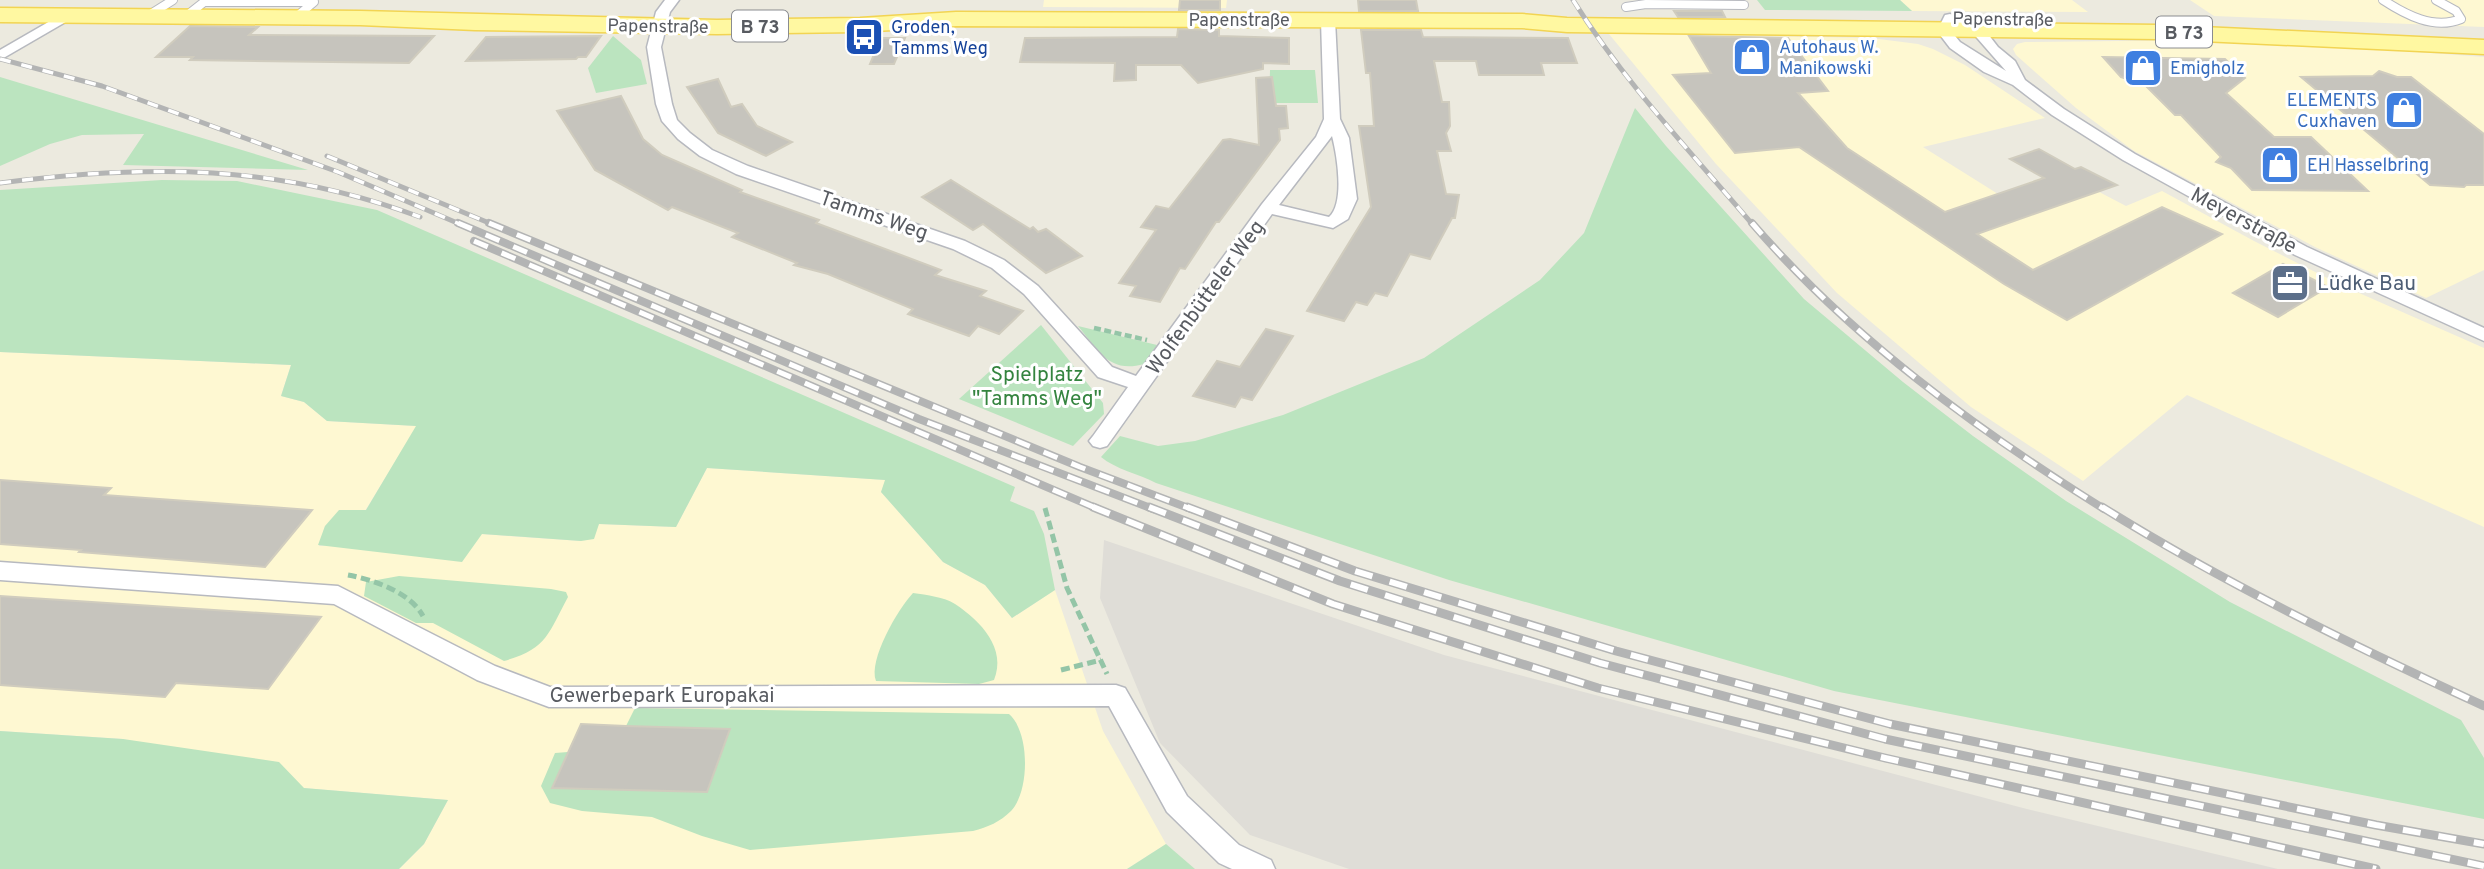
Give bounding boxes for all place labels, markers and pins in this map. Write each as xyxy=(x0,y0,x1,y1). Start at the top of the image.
bus stop icon: Groden, Tamms Weg xyxy=(843,16,885,58)
place label: Groden, Tamms Weg xyxy=(891,17,988,61)
shop icon: Autohaus W. Manikowski xyxy=(1731,36,1773,78)
place label: Autohaus W. Manikowski xyxy=(1779,37,1879,81)
shop icon: Emigholz xyxy=(2122,47,2164,89)
place label: Emigholz xyxy=(2170,58,2245,81)
shop icon: ELEMENTS Cuxhaven xyxy=(2383,89,2425,131)
place label: ELEMENTS Cuxhaven xyxy=(2287,90,2377,134)
shop icon: EH Hasselbring xyxy=(2259,144,2301,186)
place label: EH Hasselbring xyxy=(2307,155,2429,178)
office icon: Lüdke Bau xyxy=(2269,262,2311,304)
place label: Lüdke Bau xyxy=(2317,271,2416,298)

